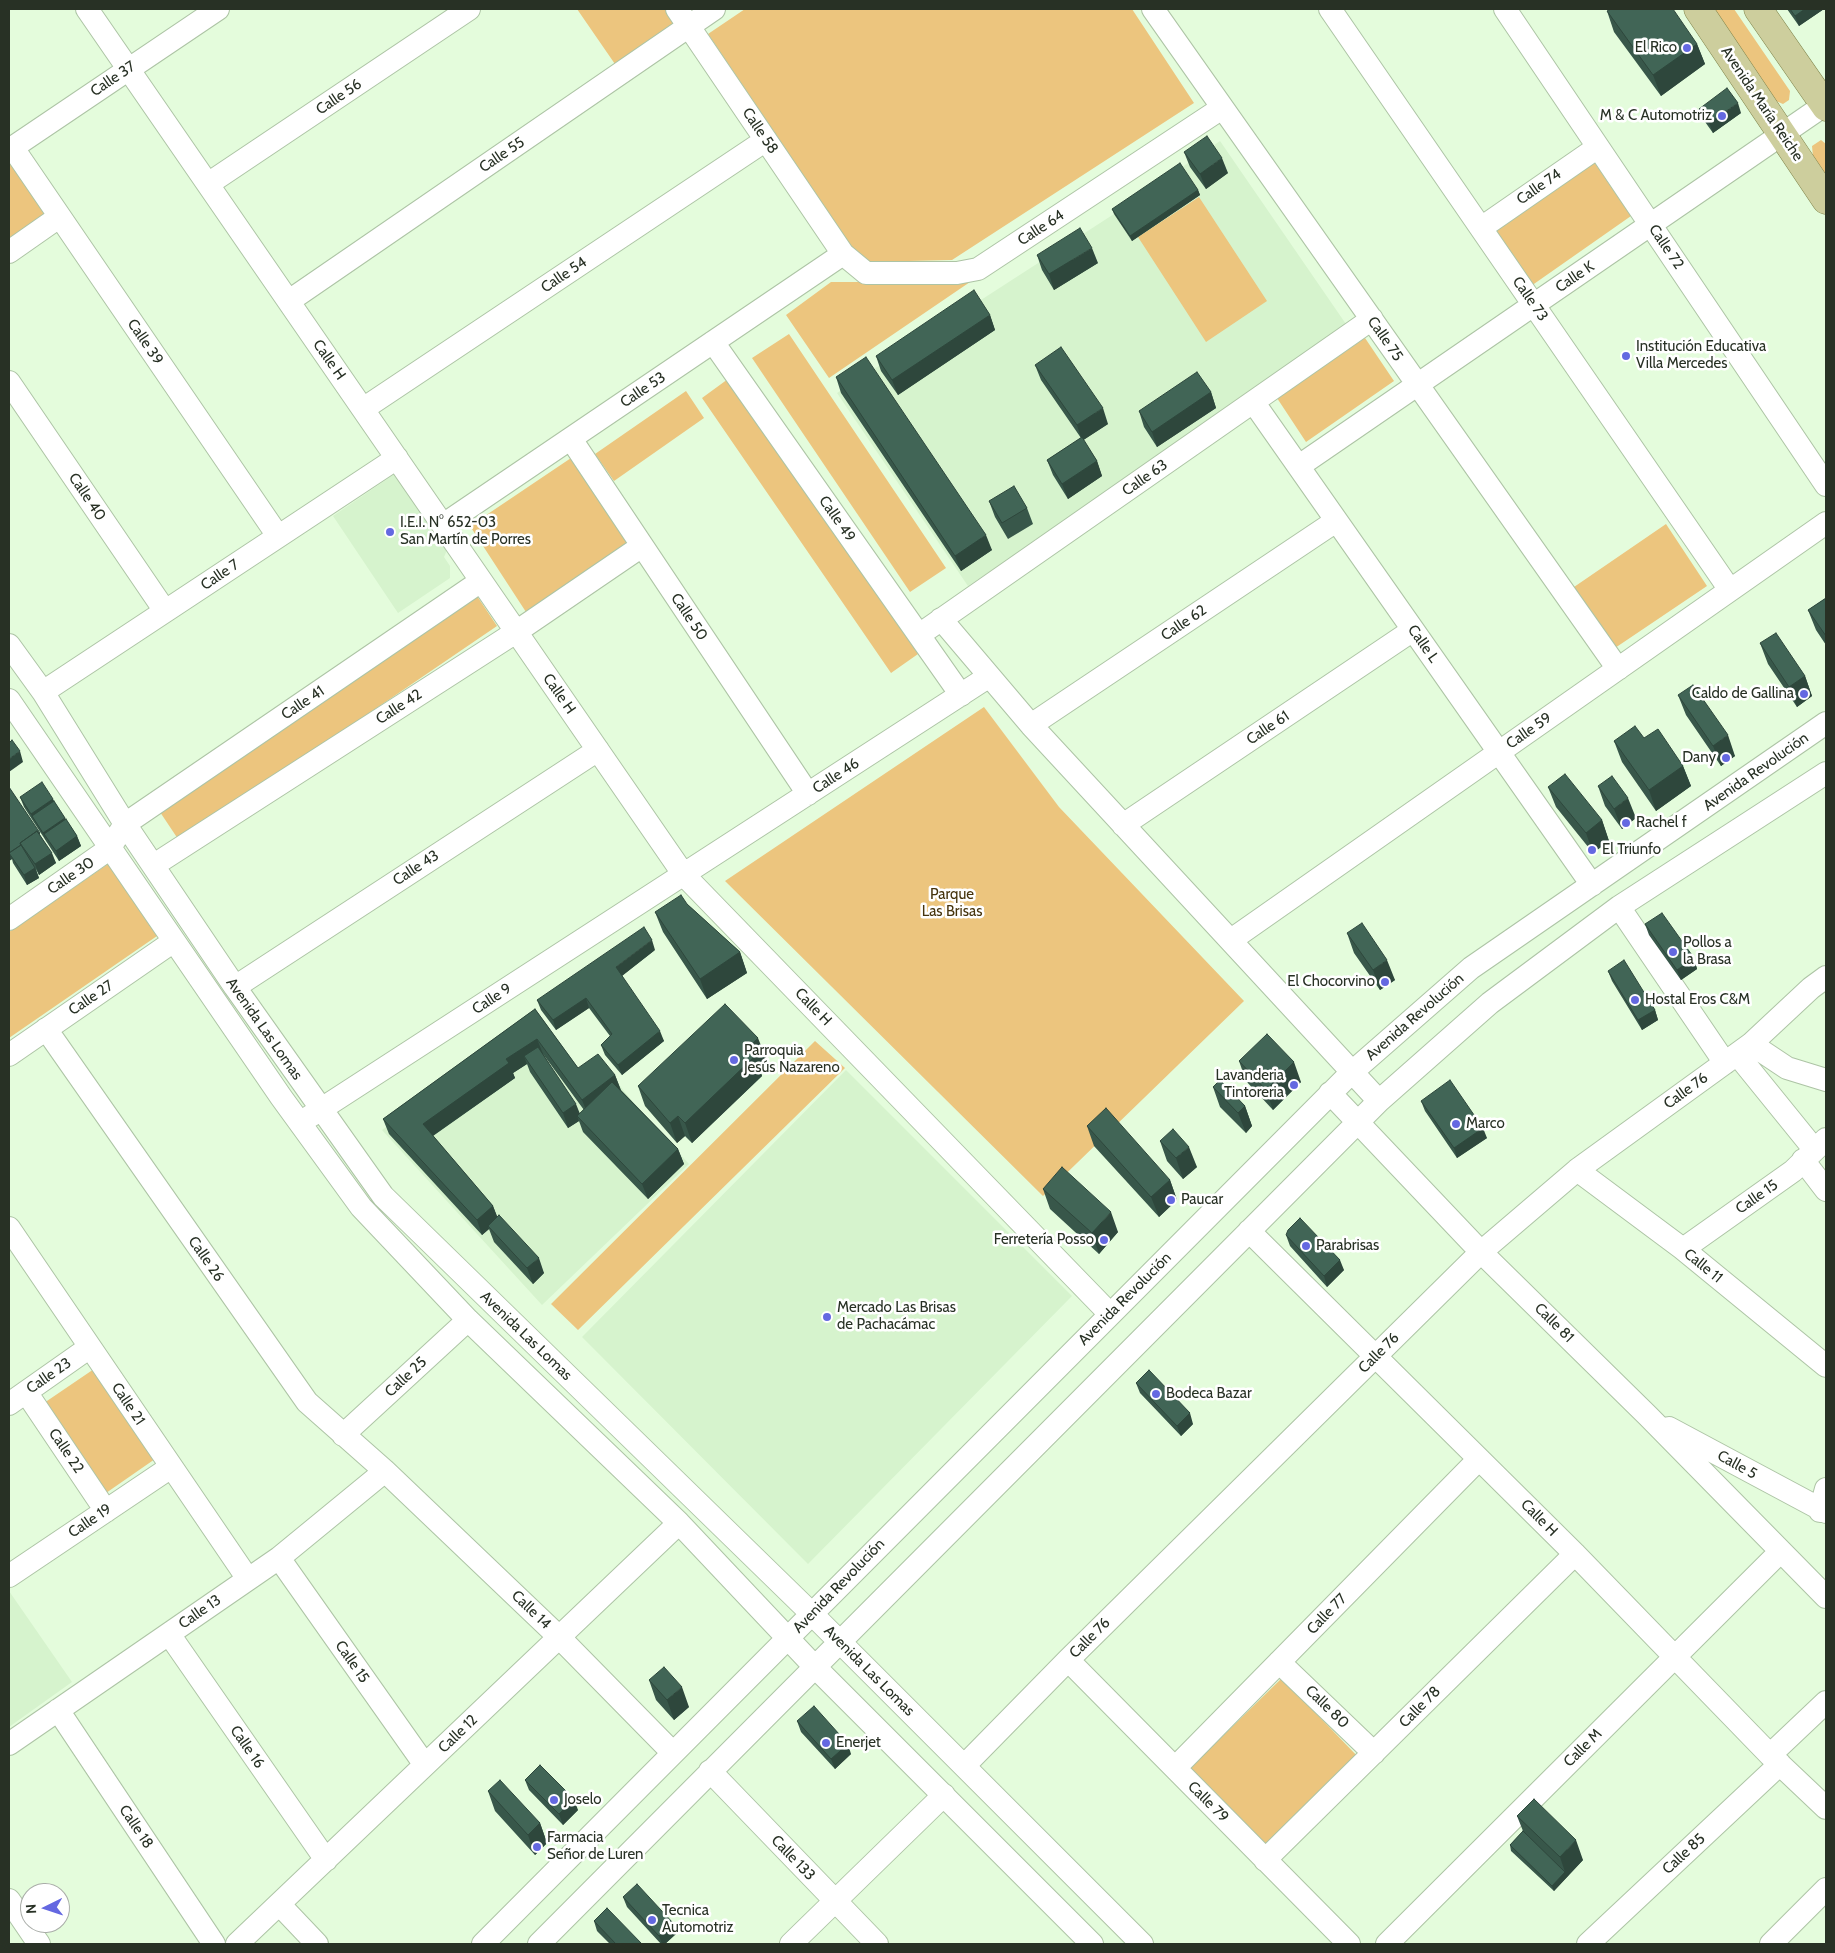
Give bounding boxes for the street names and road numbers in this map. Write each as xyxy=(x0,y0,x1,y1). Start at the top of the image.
street label: Avenida María Reiche xyxy=(1717,43,1807,165)
street label: Calle 37 xyxy=(87,58,139,100)
street label: Calle 56 xyxy=(313,75,365,119)
street label: Calle 58 xyxy=(738,105,782,157)
street label: Calle 55 xyxy=(476,133,528,177)
street label: Calle 74 xyxy=(1513,165,1565,209)
street label: Calle 64 xyxy=(1014,206,1068,250)
street label: Calle 72 xyxy=(1645,221,1687,273)
street label: Calle 54 xyxy=(538,253,590,297)
street label: Calle K xyxy=(1552,258,1598,296)
street label: Calle 73 xyxy=(1508,273,1552,325)
street label: Calle 75 xyxy=(1363,313,1407,365)
street label: Calle 39 xyxy=(123,316,167,368)
street label: Calle H xyxy=(309,336,349,384)
street label: Calle 53 xyxy=(617,368,669,412)
street label: Calle 63 xyxy=(1119,456,1171,500)
street label: Calle 40 xyxy=(65,470,109,524)
street label: Calle 49 xyxy=(815,493,859,545)
street label: Calle 7 xyxy=(198,556,242,594)
street label: Calle 50 xyxy=(667,590,711,644)
street label: Calle 62 xyxy=(1158,601,1210,645)
street label: Calle L xyxy=(1404,622,1442,666)
street label: Calle H xyxy=(539,670,579,718)
street label: Calle 41 xyxy=(278,682,328,724)
street label: Calle 42 xyxy=(373,686,425,728)
street label: Calle 61 xyxy=(1243,707,1293,749)
street label: Calle 59 xyxy=(1503,709,1555,753)
street label: Avenida Revolución xyxy=(1700,729,1812,815)
street label: Calle 46 xyxy=(809,754,863,798)
street label: Calle 43 xyxy=(390,846,442,890)
street label: Calle 30 xyxy=(44,853,98,899)
street label: Avenida Revolución xyxy=(1362,970,1468,1064)
street label: Avenida Las Lomas xyxy=(222,974,306,1084)
street label: Calle 27 xyxy=(65,977,117,1019)
street label: Calle 9 xyxy=(469,980,515,1018)
street label: Calle H xyxy=(791,985,835,1029)
street label: Calle 76 xyxy=(1660,1069,1712,1113)
street label: Calle 15 xyxy=(1732,1176,1782,1218)
street label: Calle 26 xyxy=(184,1233,228,1285)
street label: Calle 11 xyxy=(1680,1245,1726,1287)
street label: Avenida Revolución xyxy=(1075,1249,1175,1349)
street label: Avenida Las Lomas xyxy=(476,1288,576,1384)
street label: Calle 81 xyxy=(1530,1299,1578,1347)
street label: Calle 76 xyxy=(1355,1329,1403,1377)
street label: Calle 25 xyxy=(381,1353,431,1401)
street label: Calle 23 xyxy=(23,1354,75,1398)
street label: Calle 21 xyxy=(107,1379,149,1429)
street label: Calle 22 xyxy=(44,1425,88,1477)
street label: Calle 5 xyxy=(1714,1447,1760,1483)
street label: Calle H xyxy=(1517,1496,1561,1540)
street label: Calle 19 xyxy=(65,1500,115,1542)
street label: Avenida Revolución xyxy=(789,1535,889,1637)
street label: Calle 14 xyxy=(507,1587,555,1633)
street label: Calle 77 xyxy=(1303,1590,1351,1638)
street label: Calle 13 xyxy=(175,1591,225,1633)
street label: Calle 76 xyxy=(1066,1614,1114,1662)
street label: Avenida Las Lomas xyxy=(820,1622,918,1720)
street label: Calle 15 xyxy=(331,1637,373,1687)
street label: Calle 80 xyxy=(1301,1682,1353,1732)
street label: Calle 78 xyxy=(1396,1683,1444,1731)
street label: Calle 12 xyxy=(435,1711,481,1757)
street label: Calle 16 xyxy=(226,1722,268,1772)
street label: Calle M xyxy=(1560,1725,1606,1771)
street label: Calle 79 xyxy=(1184,1778,1232,1826)
street label: Calle 18 xyxy=(115,1802,157,1852)
street label: Calle 85 xyxy=(1659,1830,1709,1878)
street label: Calle 133 xyxy=(767,1832,819,1884)

